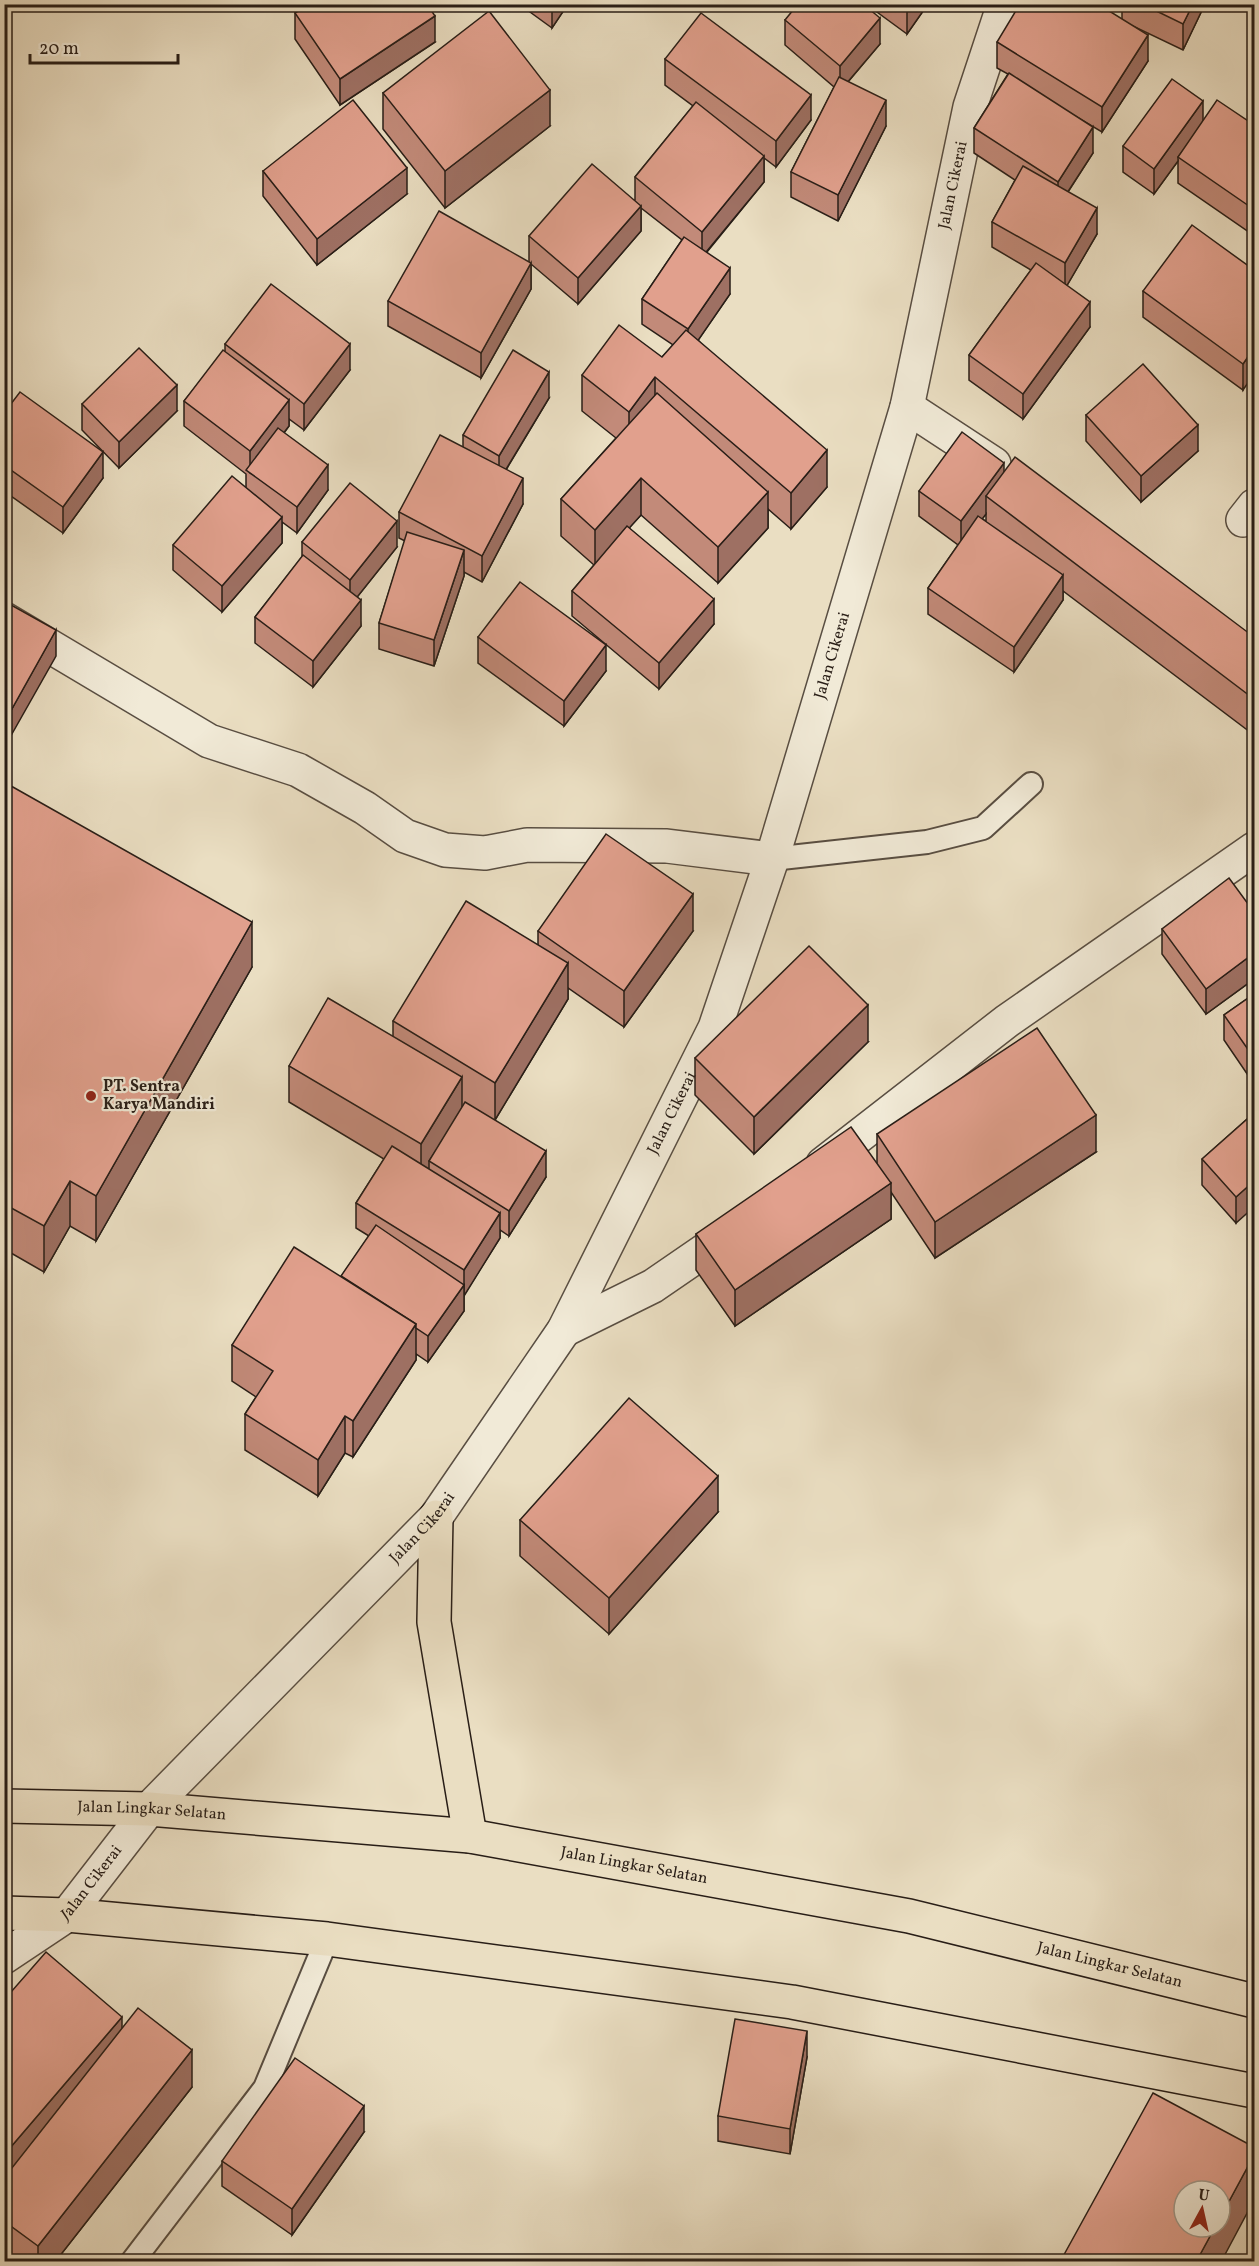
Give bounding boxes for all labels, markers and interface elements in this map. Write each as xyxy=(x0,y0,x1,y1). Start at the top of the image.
scale bar xyxy=(30,27,178,65)
text: 20 m xyxy=(39,37,79,62)
street label: Jalan Cikerai xyxy=(934,139,974,231)
street label: Jalan Cikerai xyxy=(809,609,856,702)
street label: Jalan Cikerai xyxy=(642,1068,702,1158)
place label: PT. Sentra Karya Mandiri xyxy=(103,1076,215,1116)
marker: PT. Sentra Karya Mandiri xyxy=(84,1089,98,1103)
street label: Jalan Cikerai xyxy=(385,1488,461,1569)
street label: Jalan Lingkar Selatan xyxy=(77,1797,227,1826)
street label: Jalan Cikerai xyxy=(57,1841,128,1927)
street label: Jalan Lingkar Selatan xyxy=(559,1842,709,1890)
street label: Jalan Lingkar Selatan xyxy=(1035,1937,1185,1994)
north arrow xyxy=(1172,2179,1232,2239)
text: U xyxy=(1197,2184,1211,2208)

